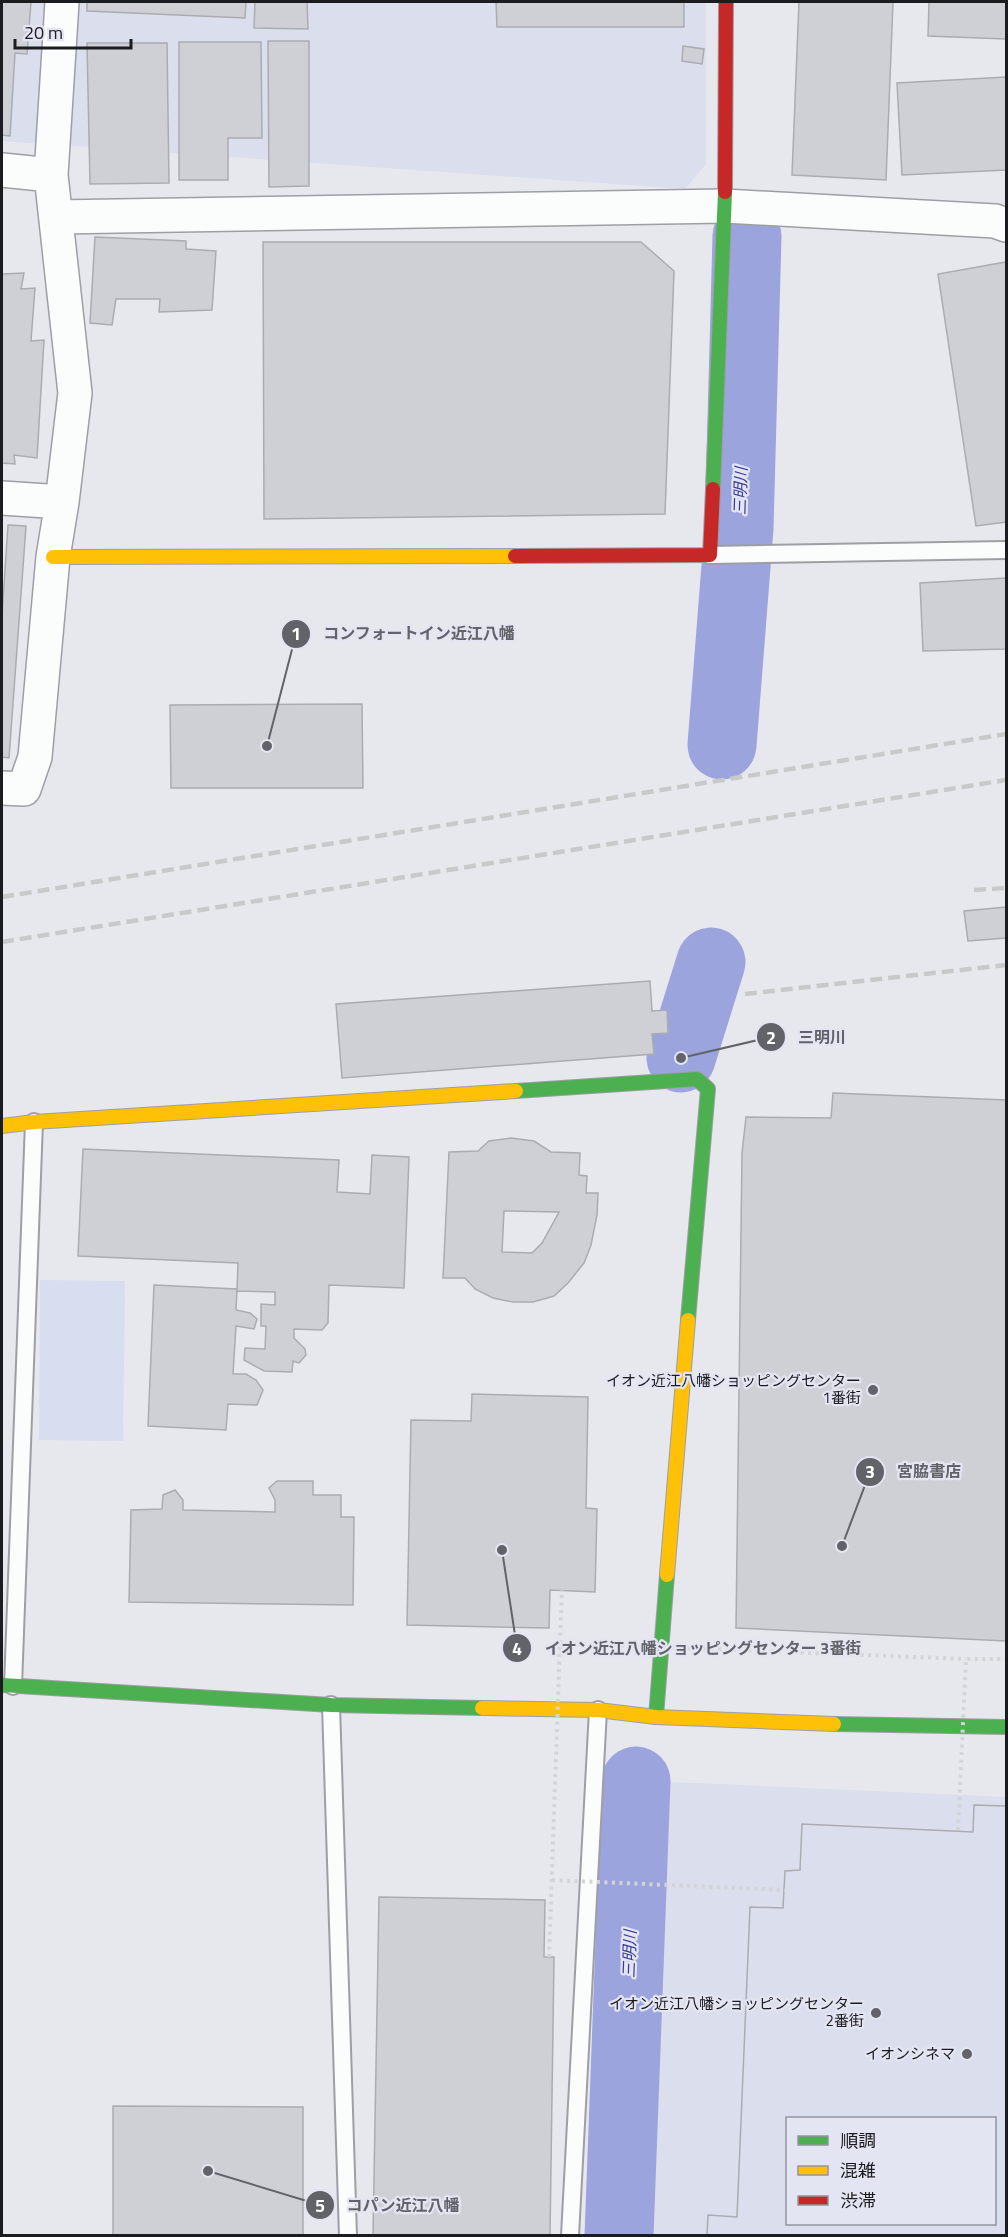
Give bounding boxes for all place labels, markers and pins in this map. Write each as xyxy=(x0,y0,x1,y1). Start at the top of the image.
callout: コンフォートイン近江八幡 xyxy=(281,617,527,651)
callout: 三明川 xyxy=(756,1020,858,1054)
place label: イオン近江八幡ショッピングセンター 1番街 xyxy=(606,1369,861,1409)
marker: イオン近江八幡ショッピングセンター 1番街 xyxy=(866,1383,880,1397)
callout: 宮脇書店 xyxy=(855,1455,973,1489)
callout: イオン近江八幡ショッピングセンター 3番街 xyxy=(502,1631,873,1665)
place label: イオン近江八幡ショッピングセンター 2番街 xyxy=(609,1992,864,2032)
marker: イオン近江八幡ショッピングセンター 2番街 xyxy=(869,2006,883,2020)
place label: イオンシネマ xyxy=(865,2042,955,2065)
marker: イオンシネマ xyxy=(960,2047,974,2061)
callout: コパン近江八幡 xyxy=(305,2188,471,2222)

